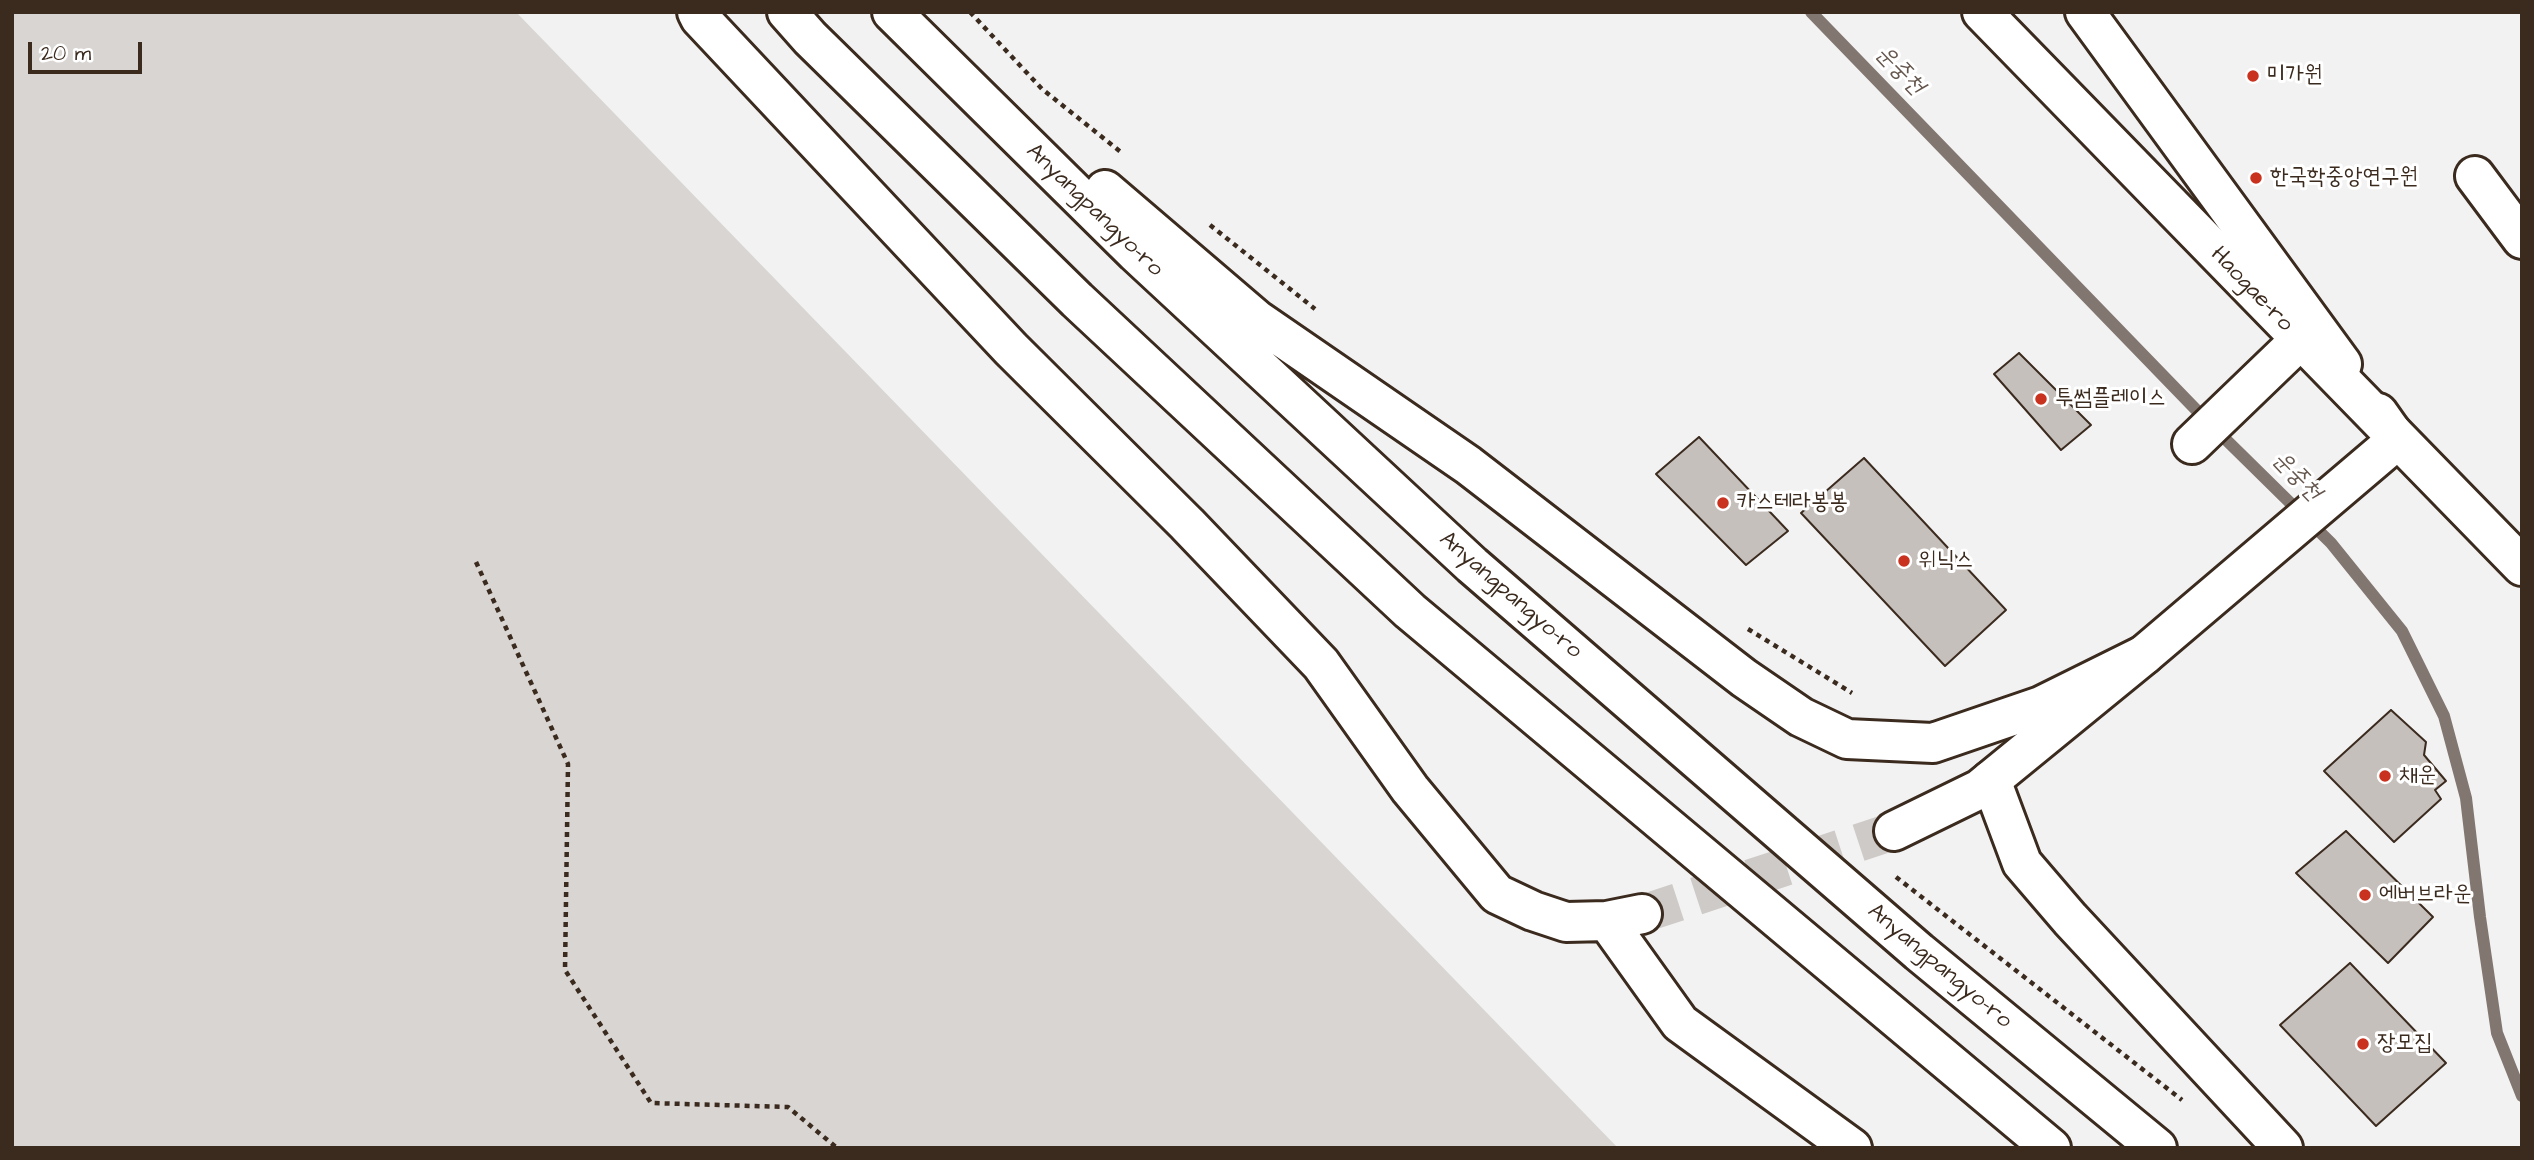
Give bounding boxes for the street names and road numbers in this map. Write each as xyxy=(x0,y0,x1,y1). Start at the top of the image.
street label: Anyangpangyo-ro xyxy=(1020,139,1168,283)
street label: Haogae-ro xyxy=(2204,242,2298,338)
street label: Anyangpangyo-ro xyxy=(1433,527,1587,665)
street label: Anyangpangyo-ro xyxy=(1861,899,2017,1035)

